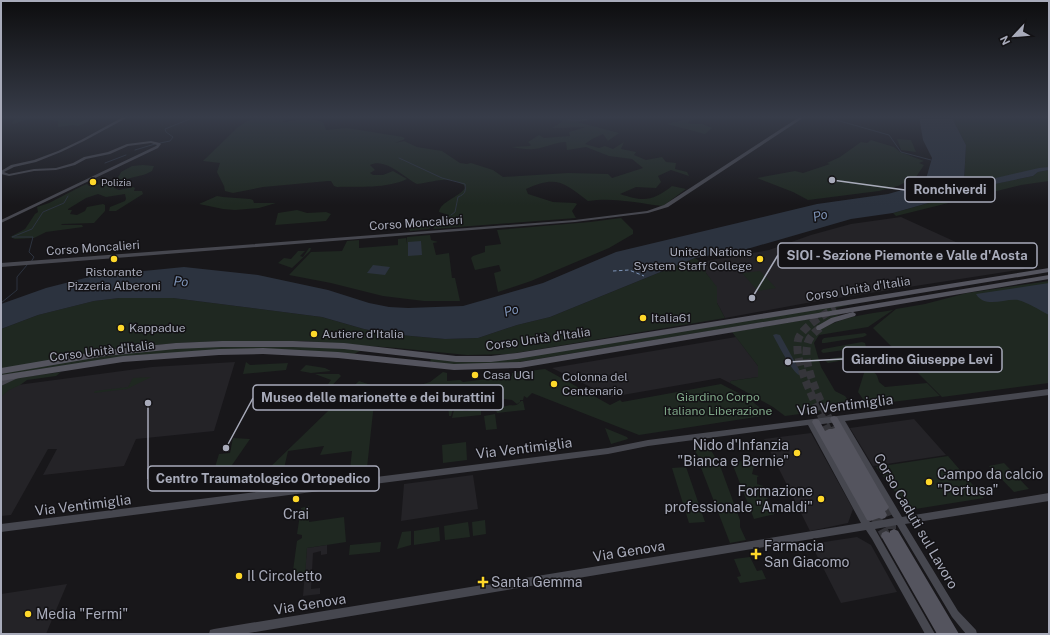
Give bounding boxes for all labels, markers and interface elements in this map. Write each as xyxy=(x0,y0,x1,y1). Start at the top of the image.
north arrow xyxy=(994,16,1034,56)
text: N xyxy=(998,34,1012,47)
place label: Polizia xyxy=(101,176,131,188)
marker: Polizia xyxy=(88,177,98,187)
callout: Ronchiverdi xyxy=(905,177,995,202)
text: Ronchiverdi xyxy=(913,182,987,197)
water label: Po xyxy=(811,206,829,225)
street label: Corso Moncalieri xyxy=(369,213,463,233)
street label: Corso Moncalieri xyxy=(46,238,140,258)
callout: SIOI - Sezione Piemonte e Valle d'Aosta xyxy=(778,243,1037,268)
place label: United Nations System Staff College xyxy=(633,245,752,273)
text: SIOI - Sezione Piemonte e Valle d'Aosta xyxy=(786,248,1028,263)
marker: Ristorante Pizzeria Alberoni xyxy=(109,254,119,264)
marker: United Nations System Staff College xyxy=(755,254,765,264)
place label: Ristorante Pizzeria Alberoni xyxy=(67,265,161,293)
water label: Po xyxy=(173,273,189,290)
street label: Corso Unità d'Italia xyxy=(805,274,911,304)
water label: Po xyxy=(502,301,520,320)
place label: Italia61 xyxy=(651,311,691,325)
marker: Italia61 xyxy=(638,313,648,323)
place label: Kappadue xyxy=(129,321,186,335)
marker: Kappadue xyxy=(116,323,126,333)
street label: Corso Unità d'Italia xyxy=(485,325,591,353)
place label: Autiere d'Italia xyxy=(322,327,404,341)
marker: Autiere d'Italia xyxy=(309,329,319,339)
street label: Corso Unità d'Italia xyxy=(49,338,155,364)
callout: Giardino Giuseppe Levi xyxy=(843,347,1002,372)
text: Giardino Giuseppe Levi xyxy=(851,352,993,367)
place label: Casa UGI xyxy=(483,368,534,382)
marker: Casa UGI xyxy=(470,370,480,380)
place label: Colonna del Centenario xyxy=(562,370,628,398)
marker: Colonna del Centenario xyxy=(549,379,559,389)
callout: Museo delle marionette e dei burattini xyxy=(253,385,503,410)
text: Museo delle marionette e dei burattini xyxy=(261,390,495,405)
park label: Giardino Corpo Italiano Liberazione xyxy=(664,390,772,418)
street label: Via Ventimiglia xyxy=(796,391,894,419)
street label: Via Ventimiglia xyxy=(475,434,573,462)
place label: Nido d'Infanzia "Bianca e Bernie" xyxy=(677,437,789,469)
marker: Nido d'Infanzia "Bianca e Bernie" xyxy=(792,448,802,458)
street label: Corso Caduti sul Lavoro xyxy=(871,450,961,592)
callout: Centro Traumatologico Ortopedico xyxy=(148,466,379,491)
place label: Campo da calcio "Pertusa" xyxy=(937,466,1043,498)
text: Centro Traumatologico Ortopedico xyxy=(156,471,370,486)
marker: Campo da calcio "Pertusa" xyxy=(924,477,934,487)
place label: Formazione professionale "Amaldi" xyxy=(665,483,813,515)
street label: Via Ventimiglia xyxy=(34,491,132,519)
marker: Crai xyxy=(291,494,301,504)
marker: Formazione professionale "Amaldi" xyxy=(816,494,826,504)
place label: Crai xyxy=(283,506,309,522)
street label: Via Genova xyxy=(592,537,666,565)
place label: Farmacia San Giacomo xyxy=(764,538,850,570)
marker: Farmacia San Giacomo xyxy=(751,549,761,559)
place label: Il Circoletto xyxy=(247,568,322,584)
marker: Il Circoletto xyxy=(234,571,244,581)
place label: Santa Gemma xyxy=(491,574,583,590)
marker: Santa Gemma xyxy=(478,577,488,587)
street label: Via Genova xyxy=(273,590,347,618)
place label: Media "Fermi" xyxy=(36,606,128,622)
marker: Media "Fermi" xyxy=(23,609,33,619)

